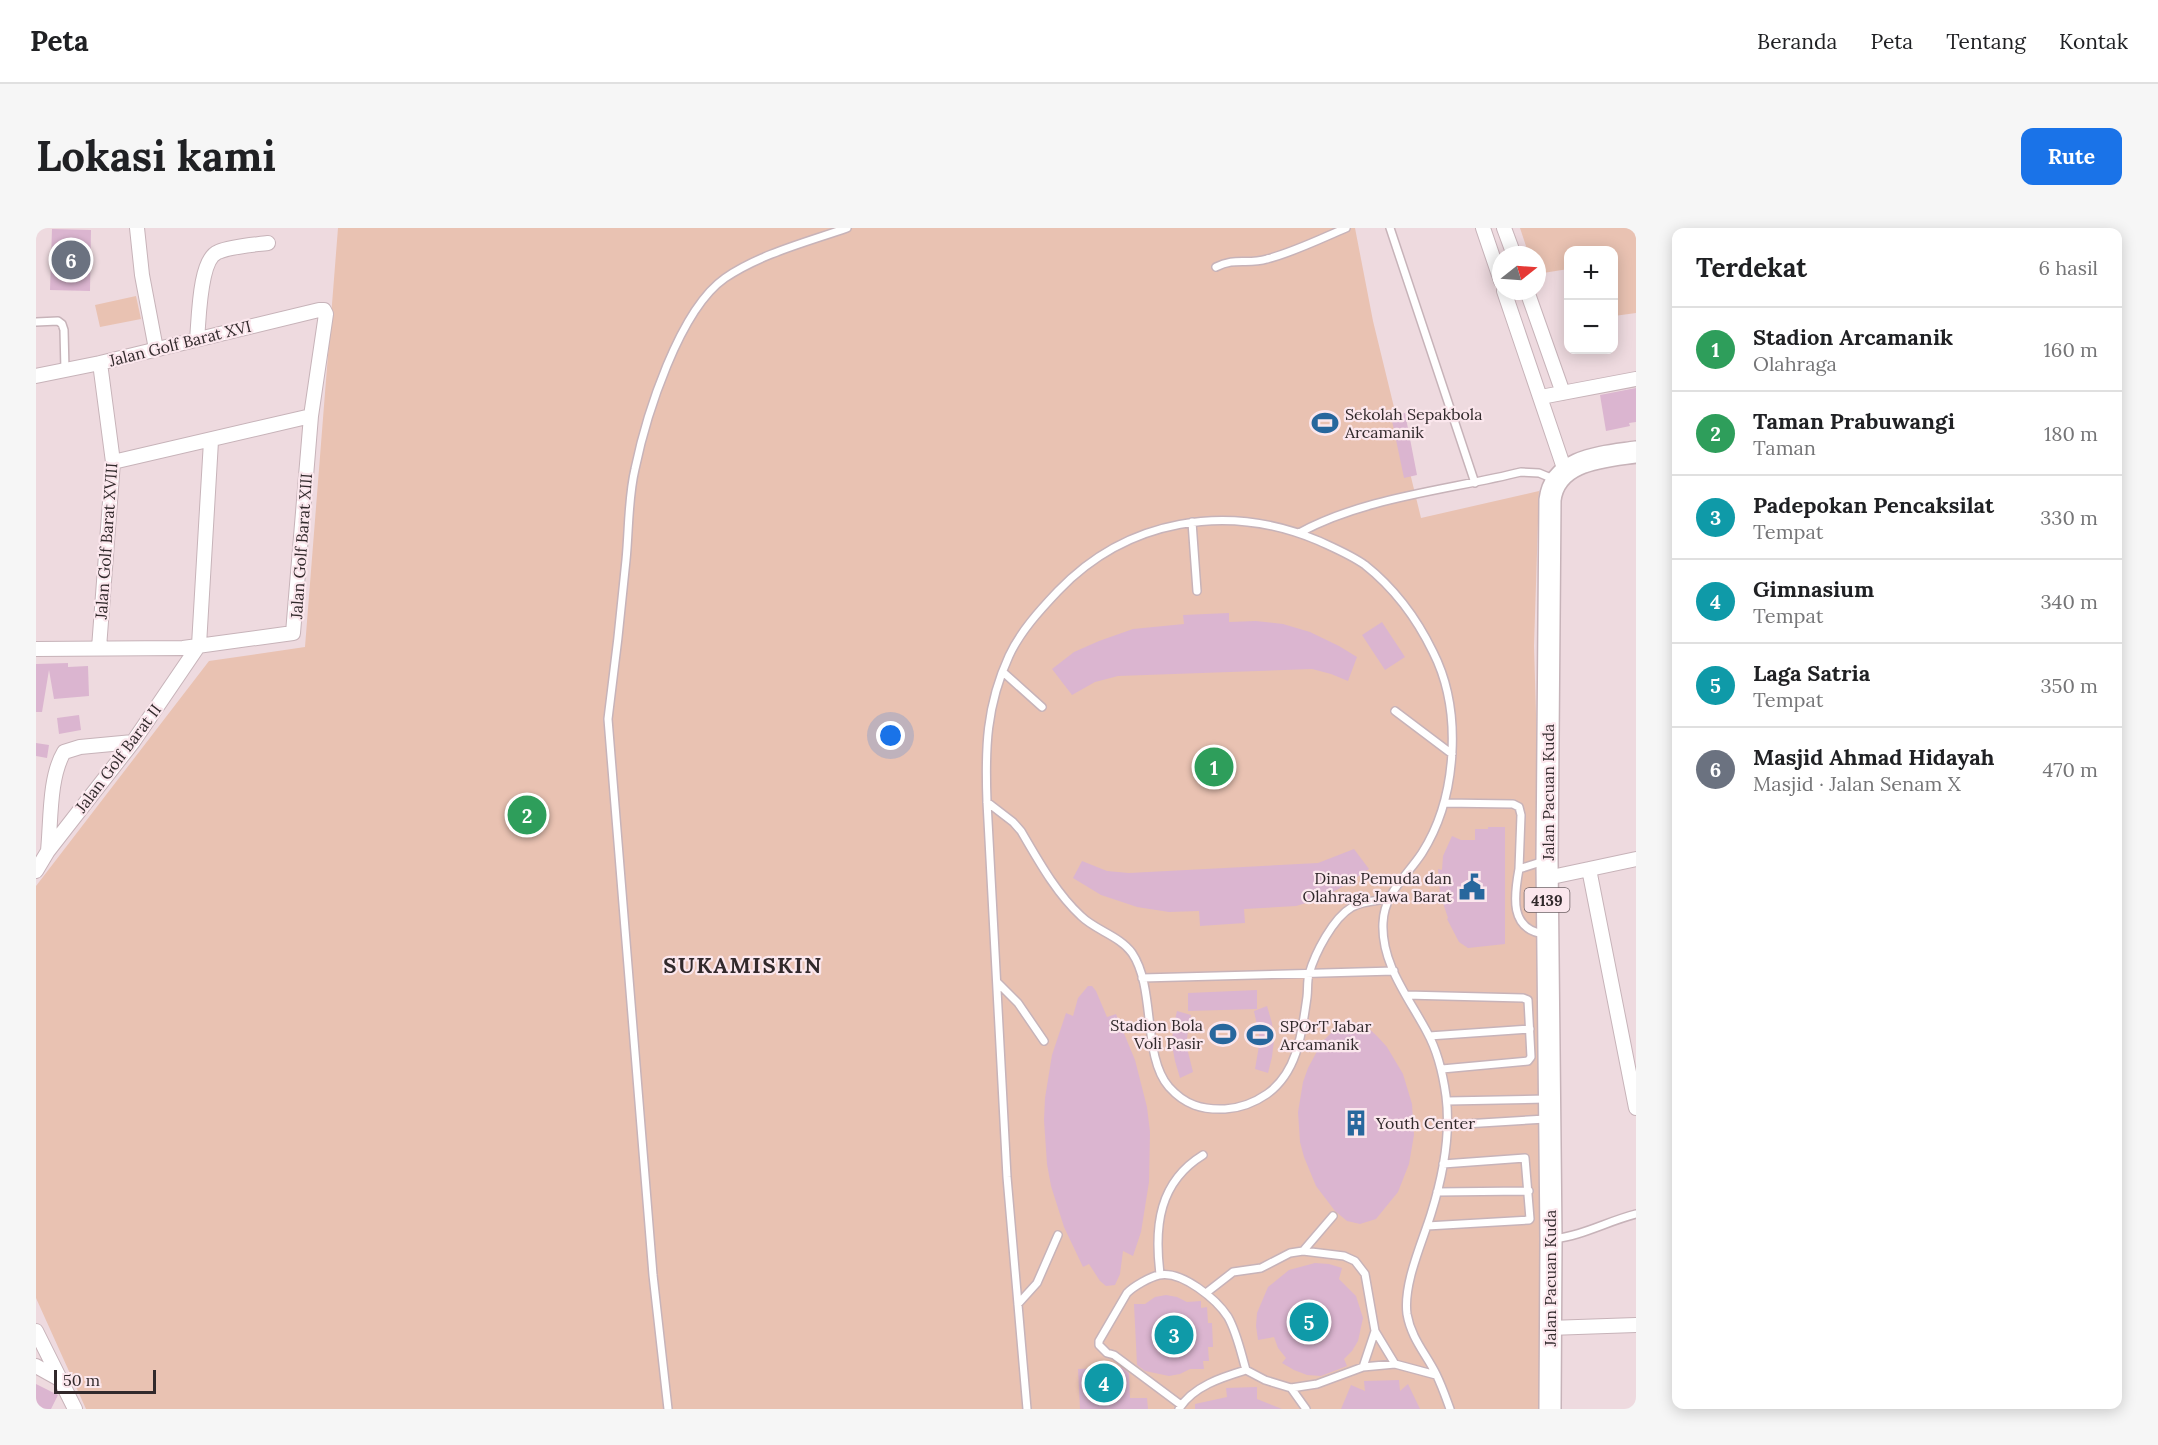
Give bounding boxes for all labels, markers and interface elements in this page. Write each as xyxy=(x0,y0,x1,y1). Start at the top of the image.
text: Peta xyxy=(30,23,89,59)
text: Beranda xyxy=(1757,28,1837,55)
text: Peta xyxy=(1870,28,1913,55)
text: Tentang xyxy=(1946,28,2026,55)
text: Kontak xyxy=(2059,28,2128,55)
button: Rute xyxy=(2021,128,2122,185)
text: Lokasi kami xyxy=(36,129,276,183)
pin: 6 xyxy=(51,237,90,282)
north arrow xyxy=(1492,246,1546,300)
map controls xyxy=(1564,246,1618,354)
button: + xyxy=(1564,246,1618,300)
text: Terdekat xyxy=(1696,251,1807,284)
text: 6 hasil xyxy=(2039,255,2098,280)
button: − xyxy=(1564,300,1618,354)
street label: Jalan Golf Barat XVI xyxy=(106,316,253,371)
text: Stadion Arcamanik xyxy=(1753,323,1953,351)
text: 1 xyxy=(1711,337,1720,362)
text: 160 m xyxy=(2044,337,2098,362)
text: Olahraga xyxy=(1753,351,1837,376)
place label: Sekolah Sepakbola Arcamanik xyxy=(1344,404,1482,442)
text: Taman Prabuwangi xyxy=(1753,407,1955,435)
sports icon: Sekolah Sepakbola Arcamanik xyxy=(1310,408,1340,438)
text: 2 xyxy=(1710,421,1721,446)
text: 180 m xyxy=(2044,421,2098,446)
text: Taman xyxy=(1753,435,1816,460)
street label: Jalan Golf Barat XVIII xyxy=(90,462,121,621)
street label: Jalan Golf Barat XIII xyxy=(286,472,316,621)
text: Padepokan Pencaksilat xyxy=(1753,491,1994,519)
text: 3 xyxy=(1710,505,1721,530)
text: 330 m xyxy=(2040,505,2098,530)
text: Tempat xyxy=(1753,519,1823,544)
text: Gimnasium xyxy=(1753,575,1874,603)
text: 4 xyxy=(1710,589,1721,614)
text: 340 m xyxy=(2040,589,2098,614)
text: Tempat xyxy=(1753,603,1823,628)
text: Laga Satria xyxy=(1753,659,1870,687)
text: 5 xyxy=(1710,673,1721,698)
text: 350 m xyxy=(2040,673,2098,698)
text: Tempat xyxy=(1753,687,1823,712)
street label: Jalan Golf Barat II xyxy=(70,700,165,817)
your location xyxy=(876,721,905,750)
street label: Jalan Pacuan Kuda xyxy=(1538,724,1558,861)
text: Masjid Ahmad Hidayah xyxy=(1753,743,1994,771)
pin: 1 xyxy=(1194,744,1234,790)
text: 6 xyxy=(1710,757,1721,782)
text: 470 m xyxy=(2042,757,2098,782)
text: Masjid · Jalan Senam X xyxy=(1753,771,1961,796)
pin: 2 xyxy=(508,792,546,838)
place label: Dinas Pemuda dan Olahraga Jawa Barat xyxy=(1302,868,1453,906)
public building icon: Dinas Pemuda dan Olahraga Jawa Barat xyxy=(1457,872,1487,902)
road number: 4139 xyxy=(1524,888,1570,912)
district label: SUKAMISKIN xyxy=(663,951,823,979)
place label: Stadion Bola Voli Pasir xyxy=(1110,1015,1203,1053)
place label: SPOrT Jabar Arcamanik xyxy=(1279,1016,1371,1054)
sports icon: Stadion Bola Voli Pasir xyxy=(1208,1019,1238,1049)
sports icon: SPOrT Jabar Arcamanik xyxy=(1245,1020,1275,1050)
building icon: Youth Center xyxy=(1341,1108,1371,1138)
place label: Youth Center xyxy=(1375,1113,1475,1133)
street label: Jalan Pacuan Kuda xyxy=(1540,1210,1560,1347)
pin: 5 xyxy=(1290,1300,1328,1344)
pin: 3 xyxy=(1154,1312,1194,1358)
pin: 4 xyxy=(1084,1360,1124,1406)
scale bar xyxy=(54,1367,156,1394)
text: 50 m xyxy=(63,1370,100,1390)

